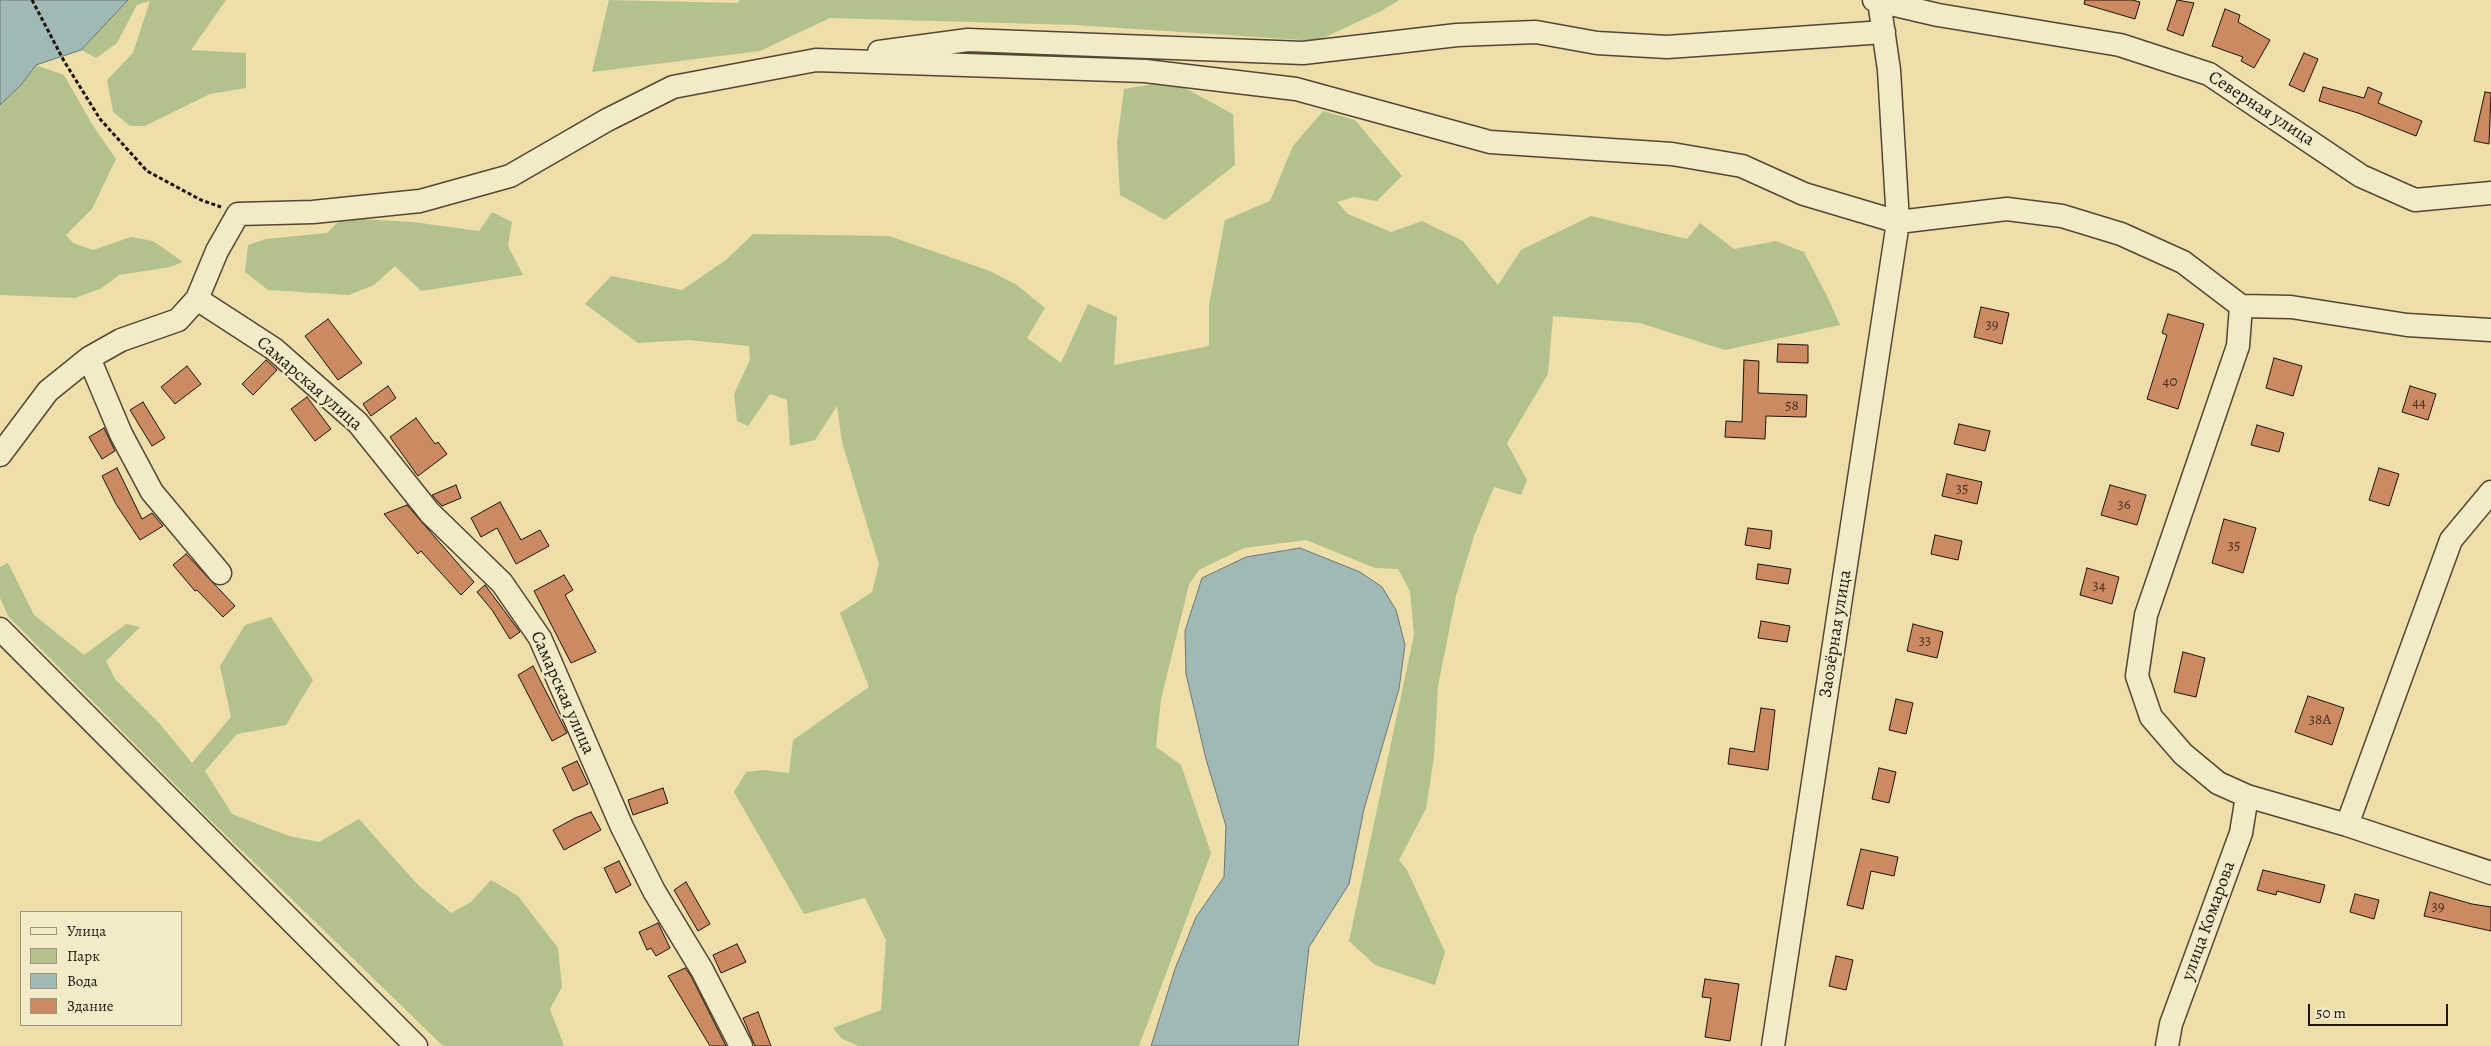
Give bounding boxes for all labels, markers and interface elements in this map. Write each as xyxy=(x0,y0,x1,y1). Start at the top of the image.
street label: Северная улица xyxy=(2204,67,2318,151)
house number: 39 xyxy=(1985,316,1999,334)
street label: Самарская улица xyxy=(252,332,366,436)
house number: 40 xyxy=(2163,373,2177,391)
house number: 44 xyxy=(2412,394,2426,412)
house number: 58 xyxy=(1785,397,1799,415)
house number: 35 xyxy=(1956,480,1968,498)
house number: 36 xyxy=(2117,496,2131,514)
house number: 35 xyxy=(2228,537,2240,555)
street label: Заозёрная улица xyxy=(1815,568,1857,700)
house number: 34 xyxy=(2092,577,2106,595)
street label: Самарская улица xyxy=(525,628,599,758)
house number: 33 xyxy=(1919,632,1931,650)
house number: 38А xyxy=(2309,711,2331,729)
street label: улица Комарова xyxy=(2177,858,2241,984)
house number: 39 xyxy=(2431,898,2445,916)
legend xyxy=(20,911,182,1026)
text: Улица xyxy=(67,921,106,941)
text: Парк xyxy=(67,946,100,966)
text: Вода xyxy=(67,971,98,991)
scale bar xyxy=(2311,994,2451,1026)
text: Здание xyxy=(67,996,114,1016)
text: 50 m xyxy=(2316,1003,2346,1023)

